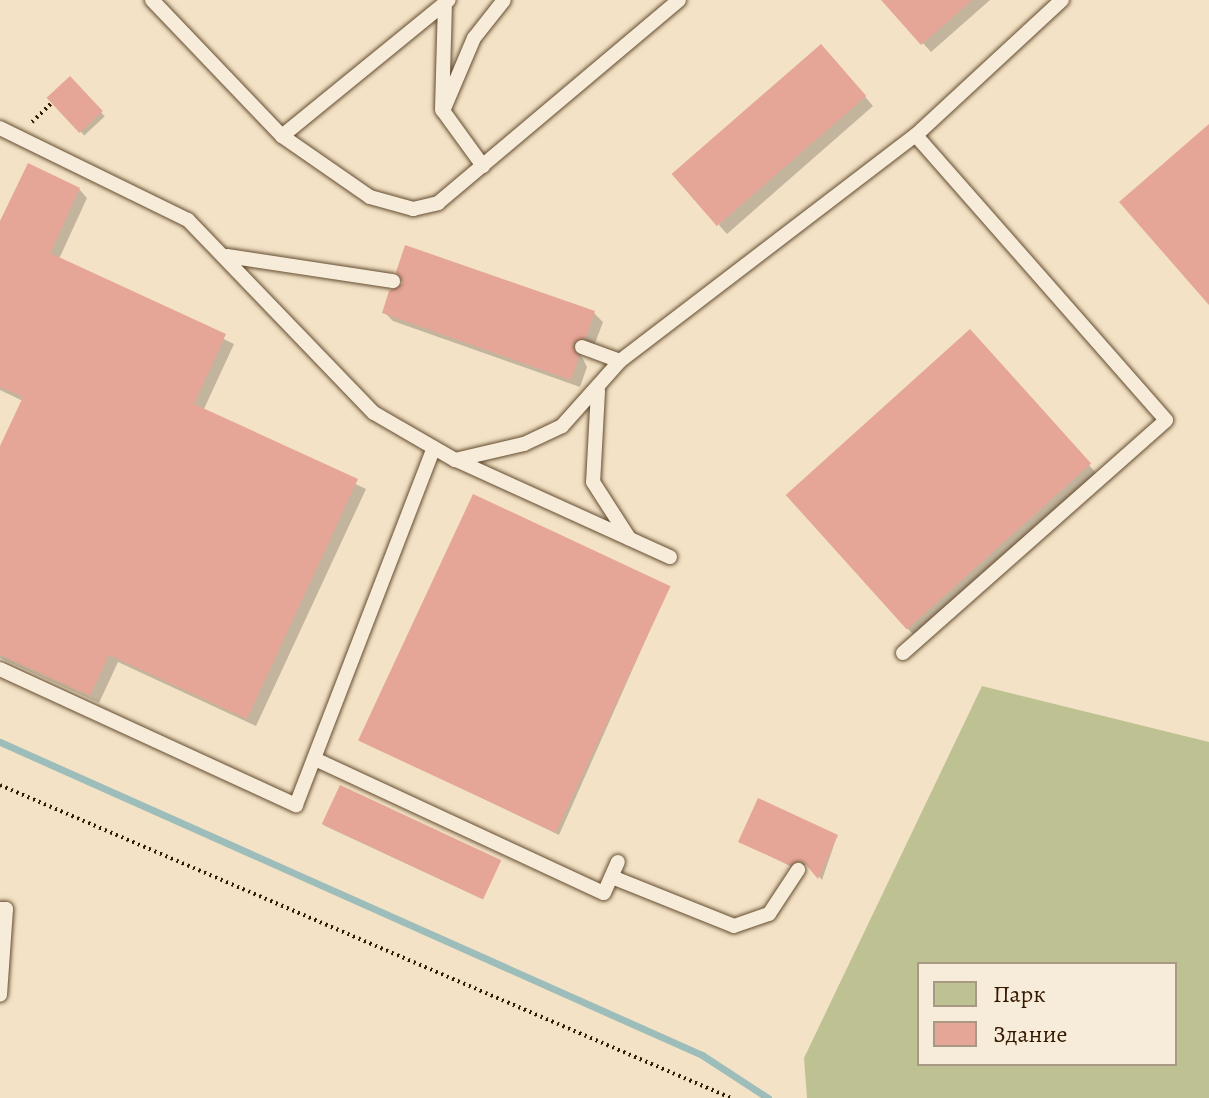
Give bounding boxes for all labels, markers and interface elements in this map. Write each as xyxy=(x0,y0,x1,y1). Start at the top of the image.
legend xyxy=(917,962,1177,1066)
text: Парк xyxy=(993,978,1046,1010)
text: Здание xyxy=(993,1018,1068,1050)

